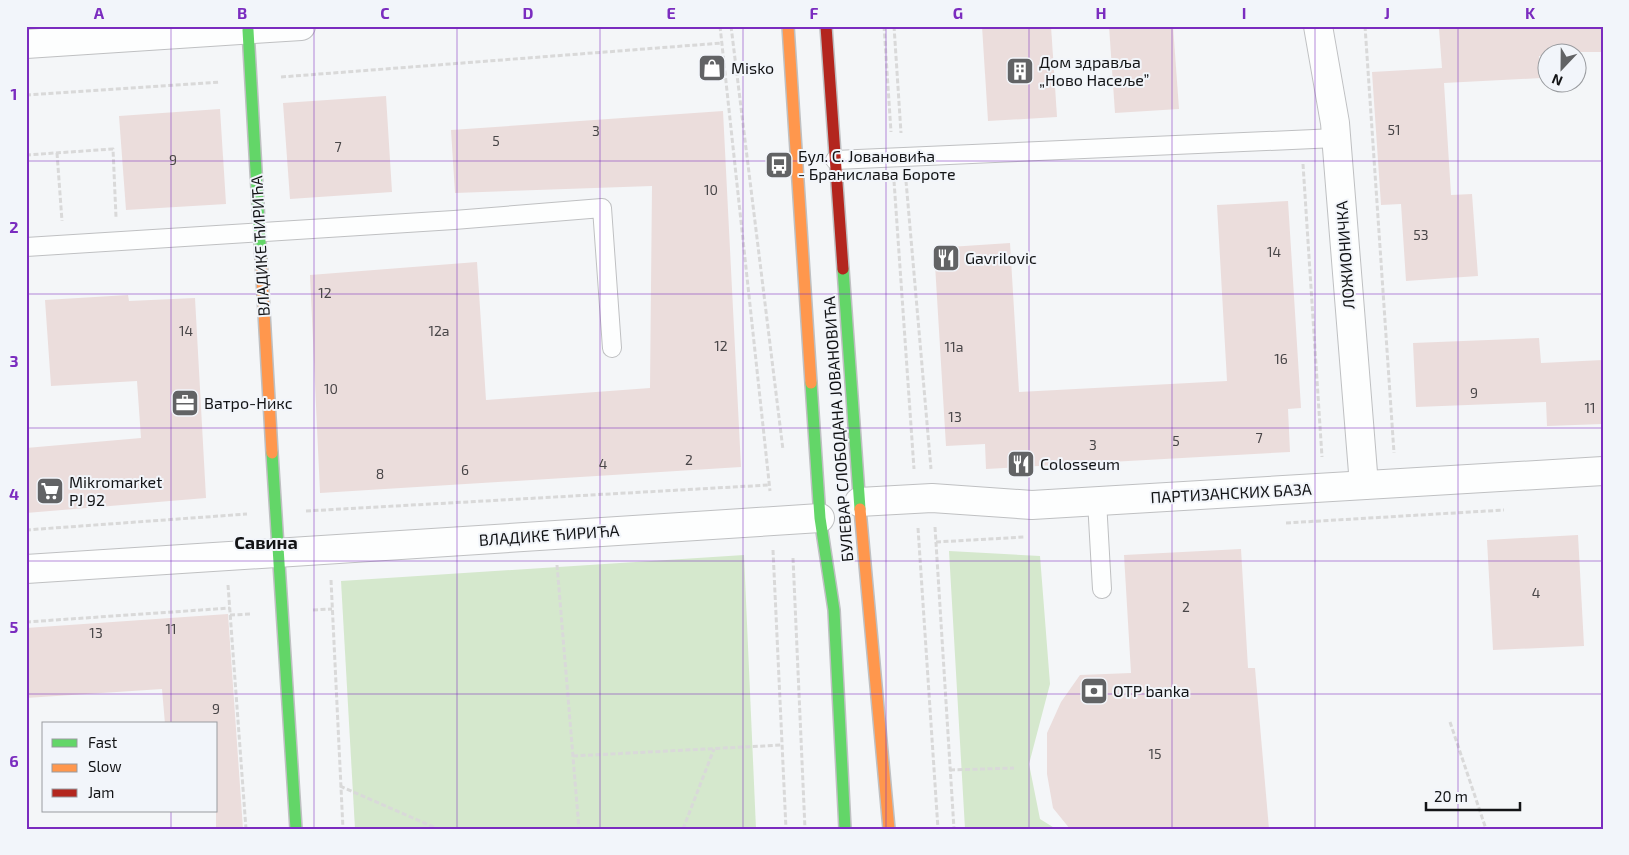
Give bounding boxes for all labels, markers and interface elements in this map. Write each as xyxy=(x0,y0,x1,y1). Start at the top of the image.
text: A xyxy=(94,3,105,22)
text: B xyxy=(237,3,247,22)
text: C xyxy=(380,3,390,22)
text: D xyxy=(523,3,534,22)
text: E xyxy=(666,3,676,22)
text: F xyxy=(810,3,819,22)
text: G xyxy=(953,3,963,22)
text: H xyxy=(1095,3,1107,22)
text: I xyxy=(1242,3,1246,22)
text: J xyxy=(1384,3,1390,22)
text: K xyxy=(1525,3,1536,22)
north arrow xyxy=(1536,42,1586,92)
place label: Дом здравља „Ново Насеље” xyxy=(1039,52,1150,89)
shop icon: Misko xyxy=(697,53,727,83)
building icon: Дом здравља „Ново Насеље” xyxy=(1005,56,1035,86)
place label: Misko xyxy=(731,58,774,77)
text: N xyxy=(1549,71,1565,90)
text: 1 xyxy=(11,84,17,103)
house number: 51 xyxy=(1387,121,1401,138)
house number: 3 xyxy=(592,122,600,139)
house number: 5 xyxy=(492,132,500,149)
house number: 7 xyxy=(334,138,342,155)
place label: Бул. С. Јовановића - Бранислава Бороте xyxy=(798,146,956,183)
bus stop icon: Бул. С. Јовановића - Бранислава Бороте xyxy=(764,150,794,180)
house number: 9 xyxy=(169,151,177,168)
street label: ВЛАДИКЕ ЋИРИЋА xyxy=(246,175,273,317)
house number: 10 xyxy=(704,181,718,198)
street label: ЛОЖИОНИЧКА xyxy=(1331,200,1358,310)
text: 2 xyxy=(9,217,19,236)
house number: 53 xyxy=(1413,226,1429,243)
restaurant icon: Gavrilovic xyxy=(931,243,961,273)
house number: 14 xyxy=(1267,243,1281,260)
place label: Gavrilovic xyxy=(965,248,1037,267)
house number: 12 xyxy=(318,284,332,301)
street label: БУЛЕВАР СЛОБОДАНА ЈОВАНОВИЋА xyxy=(819,296,856,563)
house number: 14 xyxy=(179,322,193,339)
house number: 12a xyxy=(428,322,450,339)
house number: 12 xyxy=(714,337,728,354)
house number: 11a xyxy=(945,338,963,355)
house number: 16 xyxy=(1274,350,1288,367)
text: 3 xyxy=(9,351,19,370)
house number: 10 xyxy=(324,380,338,397)
house number: 9 xyxy=(1470,384,1478,401)
office icon: Ватро-Никс xyxy=(170,388,200,418)
place label: Ватро-Никс xyxy=(204,393,293,412)
house number: 11 xyxy=(1584,399,1596,416)
house number: 13 xyxy=(948,408,962,425)
house number: 7 xyxy=(1255,429,1263,446)
house number: 5 xyxy=(1172,432,1180,449)
house number: 3 xyxy=(1089,436,1097,453)
restaurant icon: Colosseum xyxy=(1006,449,1036,479)
house number: 2 xyxy=(685,451,693,468)
place label: Colosseum xyxy=(1040,454,1120,473)
house number: 4 xyxy=(599,455,607,472)
house number: 6 xyxy=(461,461,469,478)
house number: 8 xyxy=(376,465,384,482)
place label: Mikromarket PJ 92 xyxy=(69,472,162,509)
supermarket icon: Mikromarket PJ 92 xyxy=(35,476,65,506)
street label: ПАРТИЗАНСКИХ БАЗА xyxy=(1150,479,1312,506)
text: 4 xyxy=(9,484,19,503)
street label: ВЛАДИКЕ ЋИРИЋА xyxy=(478,520,620,549)
district label: Савина xyxy=(234,531,298,553)
house number: 4 xyxy=(1532,584,1540,601)
house number: 2 xyxy=(1182,598,1190,615)
text: 5 xyxy=(10,617,19,636)
house number: 11 xyxy=(165,620,177,637)
house number: 13 xyxy=(89,624,103,641)
bank icon: OTP banka xyxy=(1079,676,1109,706)
place label: OTP banka xyxy=(1113,681,1190,700)
house number: 9 xyxy=(212,700,220,717)
legend xyxy=(42,722,218,812)
text: Fast xyxy=(88,733,118,751)
house number: 15 xyxy=(1148,745,1162,762)
text: 6 xyxy=(9,751,19,770)
text: Slow xyxy=(88,757,122,775)
scale bar xyxy=(1426,780,1520,812)
text: Jam xyxy=(88,783,114,801)
text: 20 m xyxy=(1434,787,1468,805)

